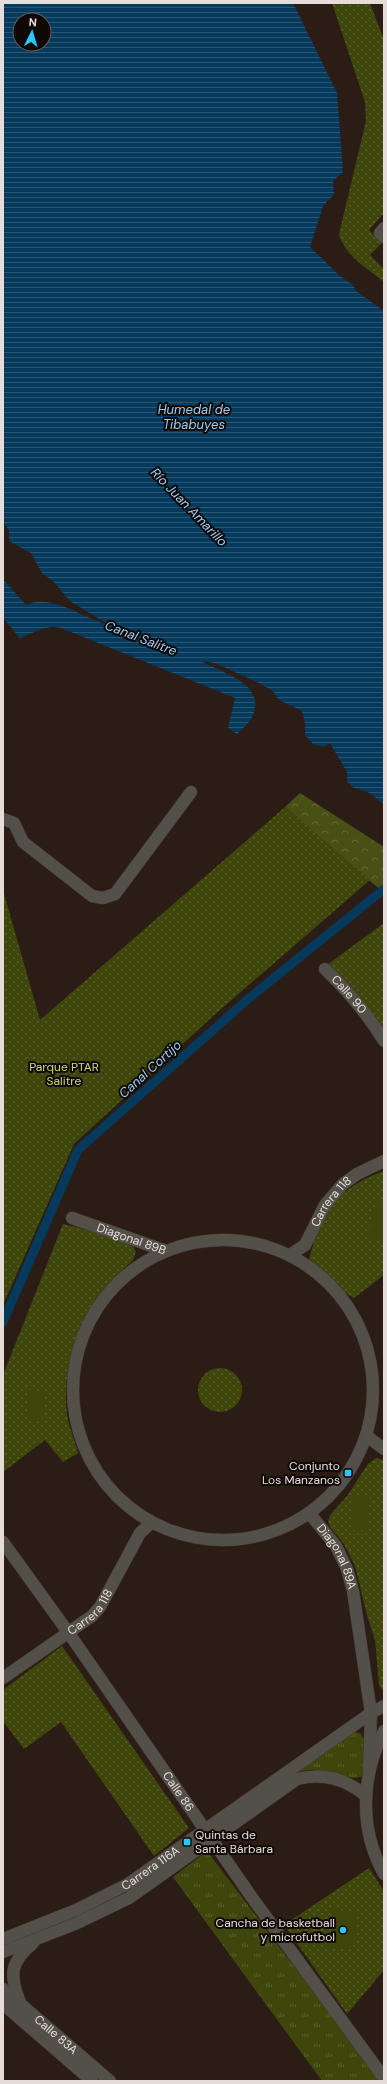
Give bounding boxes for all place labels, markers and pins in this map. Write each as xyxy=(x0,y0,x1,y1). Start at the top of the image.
place label: Conjunto Los Manzanos xyxy=(262,1458,340,1488)
marker: Conjunto Los Manzanos xyxy=(343,1468,353,1478)
place label: Quintas de Santa Bárbara xyxy=(195,1827,273,1857)
marker: Quintas de Santa Bárbara xyxy=(182,1837,192,1847)
place label: Cancha de basketball y microfutbol xyxy=(216,1915,335,1945)
marker: Cancha de basketball y microfutbol xyxy=(338,1925,348,1935)

